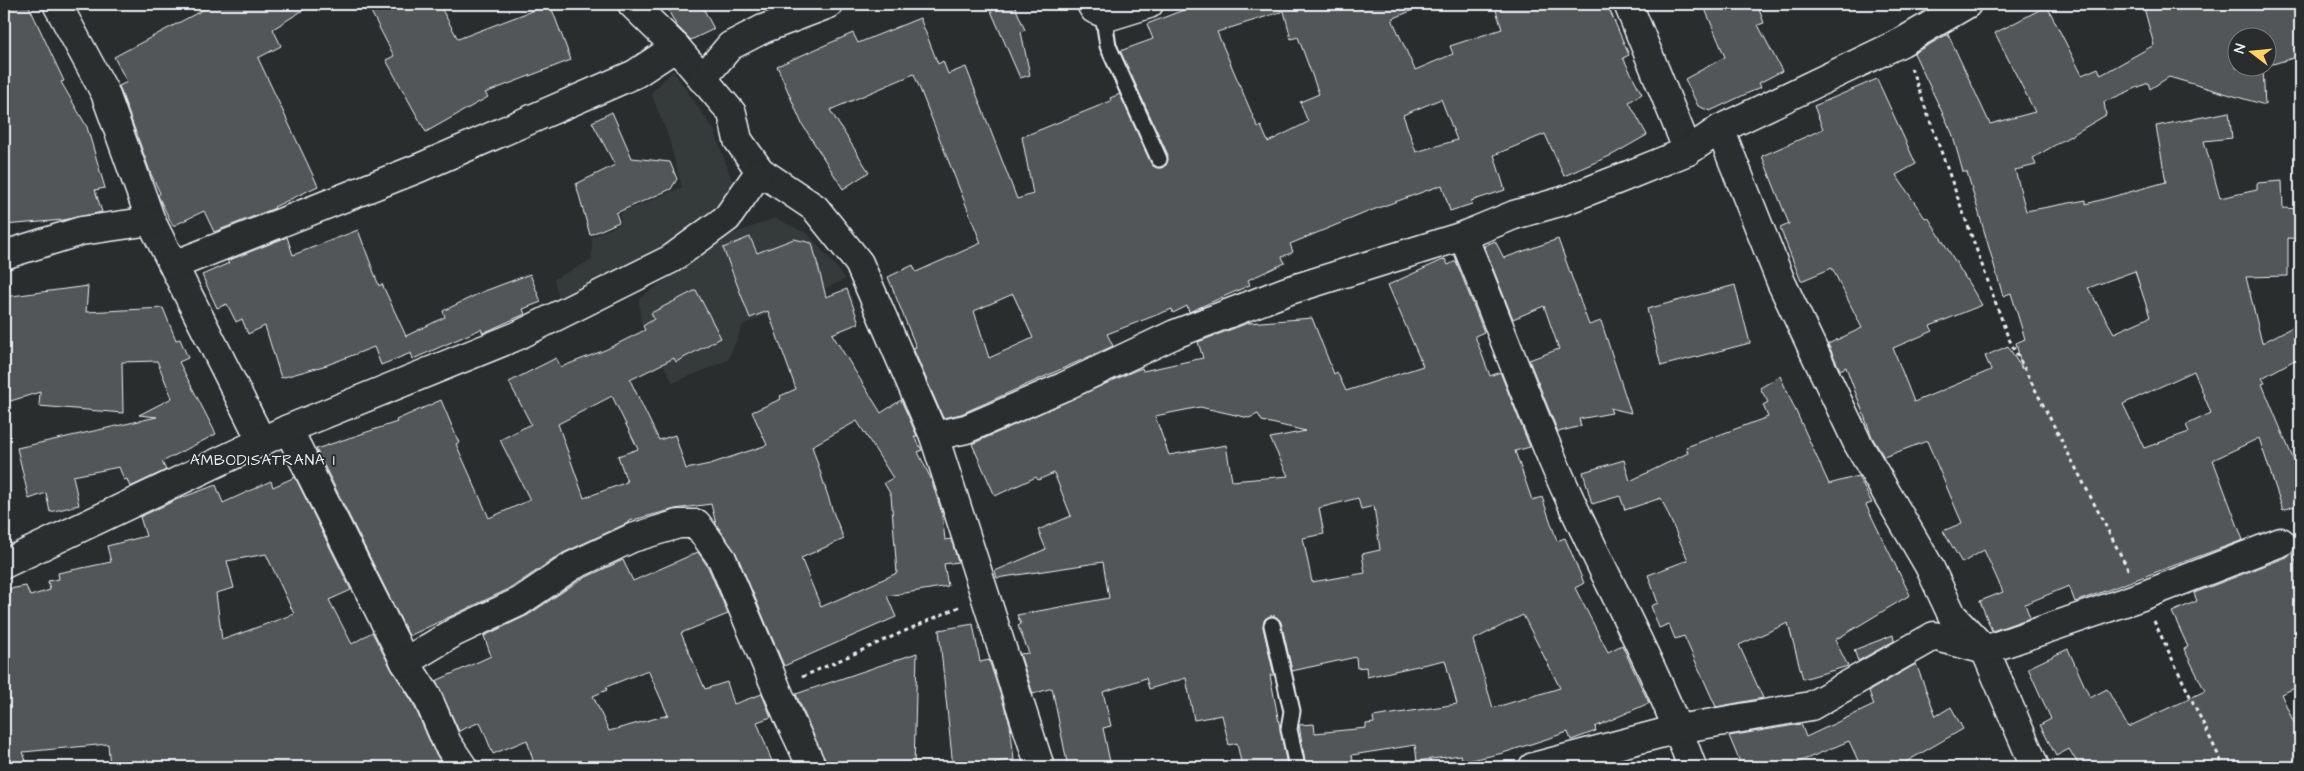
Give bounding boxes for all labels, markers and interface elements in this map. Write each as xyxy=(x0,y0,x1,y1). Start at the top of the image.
north arrow xyxy=(2226,28,2276,78)
text: N xyxy=(2230,42,2251,56)
district label: AMBODISATRANA I xyxy=(190,450,336,471)

